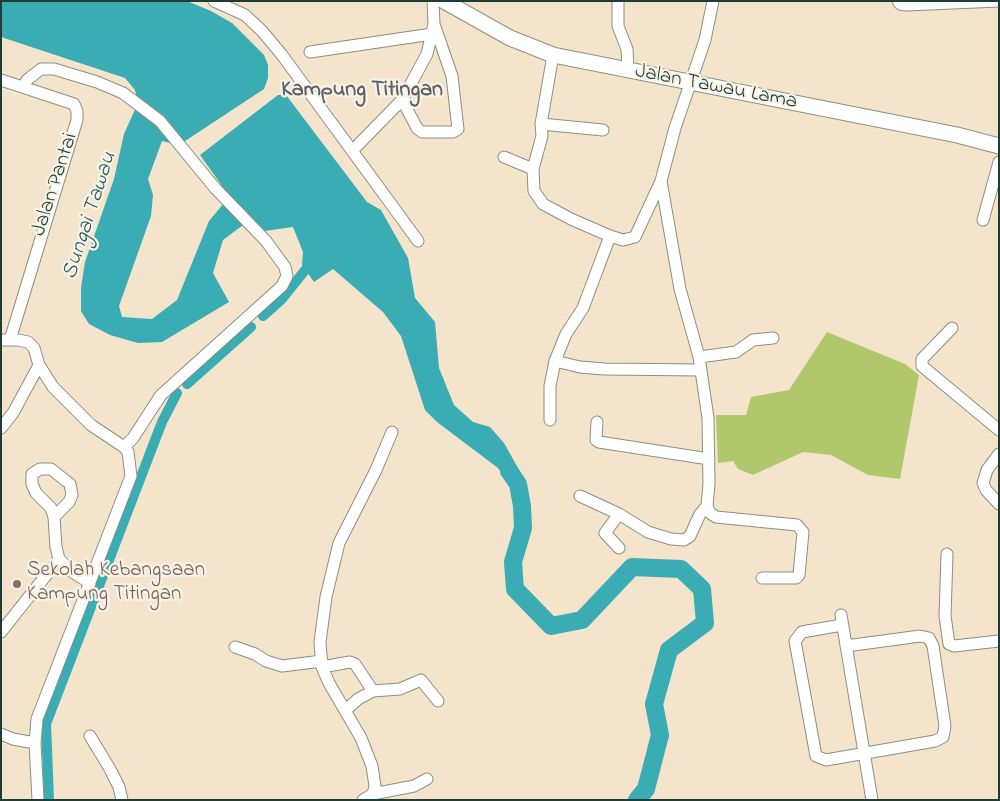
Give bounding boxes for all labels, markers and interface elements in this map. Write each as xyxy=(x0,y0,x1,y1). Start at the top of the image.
street label: Jalan Tawau Lama xyxy=(633,60,799,116)
district label: Kampung Titingan xyxy=(281,78,443,104)
street label: Jalan Pantai xyxy=(28,130,84,240)
water label: Sungai Tawau xyxy=(58,149,124,283)
place label: Sekolah Kebangsaan Kampung Titingan xyxy=(27,559,205,609)
marker: Sekolah Kebangsaan Kampung Titingan xyxy=(11,578,23,590)

